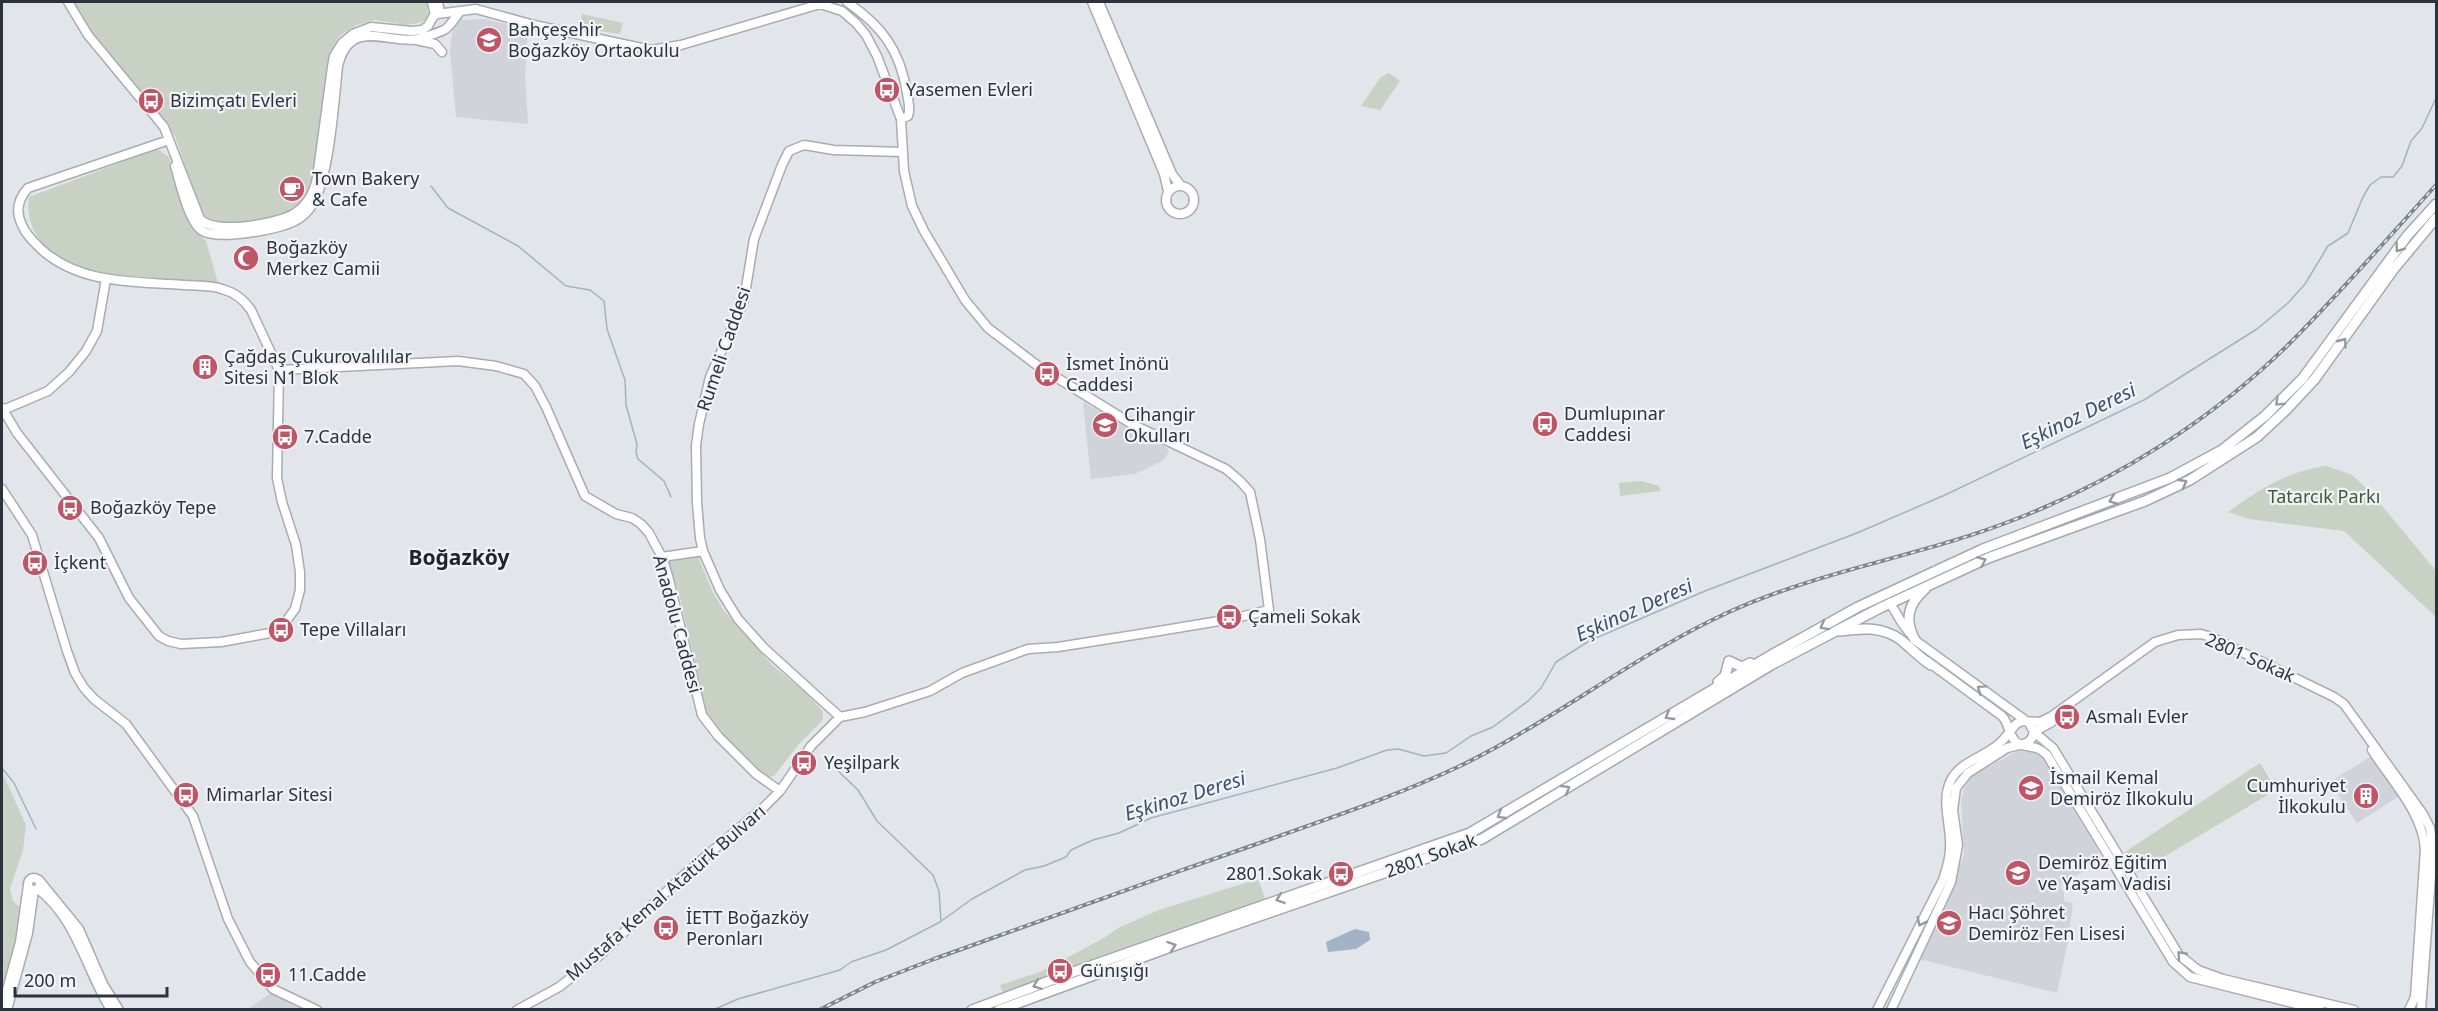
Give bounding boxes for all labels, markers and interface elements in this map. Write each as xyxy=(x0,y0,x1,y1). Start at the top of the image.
place label: Bahçeşehir Boğazköy Ortaokulu xyxy=(508,17,680,62)
school or university icon: Bahçeşehir Boğazköy Ortaokulu xyxy=(474,25,504,55)
bus stop icon: Yasemen Evleri xyxy=(872,75,902,105)
place label: Yasemen Evleri xyxy=(906,77,1033,101)
bus stop icon: Bizimçatı Evleri xyxy=(136,86,166,116)
place label: Bizimçatı Evleri xyxy=(170,88,297,112)
place label: Town Bakery & Cafe xyxy=(312,166,420,211)
cafe icon: Town Bakery & Cafe xyxy=(277,174,307,204)
place label: Boğazköy Merkez Camii xyxy=(266,235,380,280)
one-way arrow xyxy=(2395,241,2406,252)
mosque icon: Boğazköy Merkez Camii xyxy=(231,243,261,273)
street label: Rumeli Caddesi xyxy=(690,283,756,414)
one-way arrow xyxy=(2336,337,2347,348)
place label: Çağdaş Çukurovalılılar Sitesi N1 Blok xyxy=(224,344,412,389)
place label: İsmet İnönü Caddesi xyxy=(1066,351,1169,396)
building icon: Çağdaş Çukurovalılılar Sitesi N1 Blok xyxy=(190,352,220,382)
bus stop icon: İsmet İnönü Caddesi xyxy=(1032,359,1062,389)
water label: Eşkinoz Deresi xyxy=(2016,376,2141,455)
one-way arrow xyxy=(2276,395,2287,406)
place label: Dumlupınar Caddesi xyxy=(1564,401,1666,446)
place label: Cihangir Okulları xyxy=(1124,402,1196,447)
bus stop icon: Dumlupınar Caddesi xyxy=(1530,409,1560,439)
school or university icon: Cihangir Okulları xyxy=(1090,410,1120,440)
bus stop icon: 7.Cadde xyxy=(270,422,300,452)
place label: 7.Cadde xyxy=(304,424,372,448)
one-way arrow xyxy=(2177,479,2187,490)
park label: Tatarcık Parkı xyxy=(2268,484,2380,508)
one-way arrow xyxy=(2108,492,2119,505)
bus stop icon: Boğazköy Tepe xyxy=(55,493,85,523)
place label: Boğazköy Tepe xyxy=(90,495,216,519)
district label: Boğazköy xyxy=(408,543,510,571)
bus stop icon: İçkent xyxy=(20,548,50,578)
place label: İçkent xyxy=(54,550,107,574)
street label: Anadolu Caddesi xyxy=(648,552,708,696)
one-way arrow xyxy=(1975,556,1986,568)
water label: Eşkinoz Deresi xyxy=(1571,571,1697,647)
bus stop icon: Çameli Sokak xyxy=(1214,602,1244,632)
place label: Çameli Sokak xyxy=(1248,604,1361,628)
bus stop icon: Tepe Villaları xyxy=(266,615,296,645)
place label: Tepe Villaları xyxy=(300,617,406,641)
one-way arrow xyxy=(1819,619,1830,630)
street label: 2801 Sokak xyxy=(2202,627,2299,688)
one-way arrow xyxy=(1977,685,1988,696)
bus stop icon: Asmalı Evler xyxy=(2052,702,2082,732)
place label: Asmalı Evler xyxy=(2086,704,2189,728)
one-way arrow xyxy=(1665,708,1675,720)
bus stop icon: Yeşilpark xyxy=(789,748,819,778)
place label: Yeşilpark xyxy=(824,750,900,774)
water label: Eşkinoz Deresi xyxy=(1121,764,1250,827)
place label: İsmail Kemal Demiröz İlkokulu xyxy=(2050,765,2193,810)
school or university icon: İsmail Kemal Demiröz İlkokulu xyxy=(2016,773,2046,803)
place label: Cumhuriyet İlkokulu xyxy=(2247,773,2346,818)
bus stop icon: Mimarlar Sitesi xyxy=(171,780,201,810)
building icon: Cumhuriyet İlkokulu xyxy=(2351,781,2381,811)
place label: Mimarlar Sitesi xyxy=(206,782,333,806)
one-way arrow xyxy=(1560,785,1570,796)
street label: Mustafa Kemal Atatürk Bulvarı xyxy=(560,799,770,986)
one-way arrow xyxy=(1497,808,1507,819)
street label: 2801 Sokak xyxy=(1381,827,1480,883)
place label: Demiröz Eğitim ve Yaşam Vadisi xyxy=(2038,850,2171,895)
school or university icon: Demiröz Eğitim ve Yaşam Vadisi xyxy=(2003,858,2033,888)
bus stop icon: 2801.Sokak xyxy=(1326,859,1356,889)
place label: 2801.Sokak xyxy=(1226,861,1322,885)
one-way arrow xyxy=(1275,892,1286,905)
place label: Hacı Şöhret Demiröz Fen Lisesi xyxy=(1968,900,2125,945)
place label: İETT Boğazköy Peronları xyxy=(686,905,810,950)
school or university icon: Hacı Şöhret Demiröz Fen Lisesi xyxy=(1934,908,1964,938)
bus stop icon: İETT Boğazköy Peronları xyxy=(651,913,681,943)
one-way arrow xyxy=(1917,916,1928,927)
one-way arrow xyxy=(1166,941,1177,954)
one-way arrow xyxy=(2177,951,2188,962)
bus stop icon: Günışığı xyxy=(1045,956,1075,986)
place label: Günışığı xyxy=(1080,958,1149,982)
scale bar xyxy=(15,960,166,998)
bus stop icon: 11.Cadde xyxy=(253,960,283,990)
place label: 11.Cadde xyxy=(288,962,366,986)
text: 200 m xyxy=(24,968,76,992)
one-way arrow xyxy=(1032,978,1043,990)

